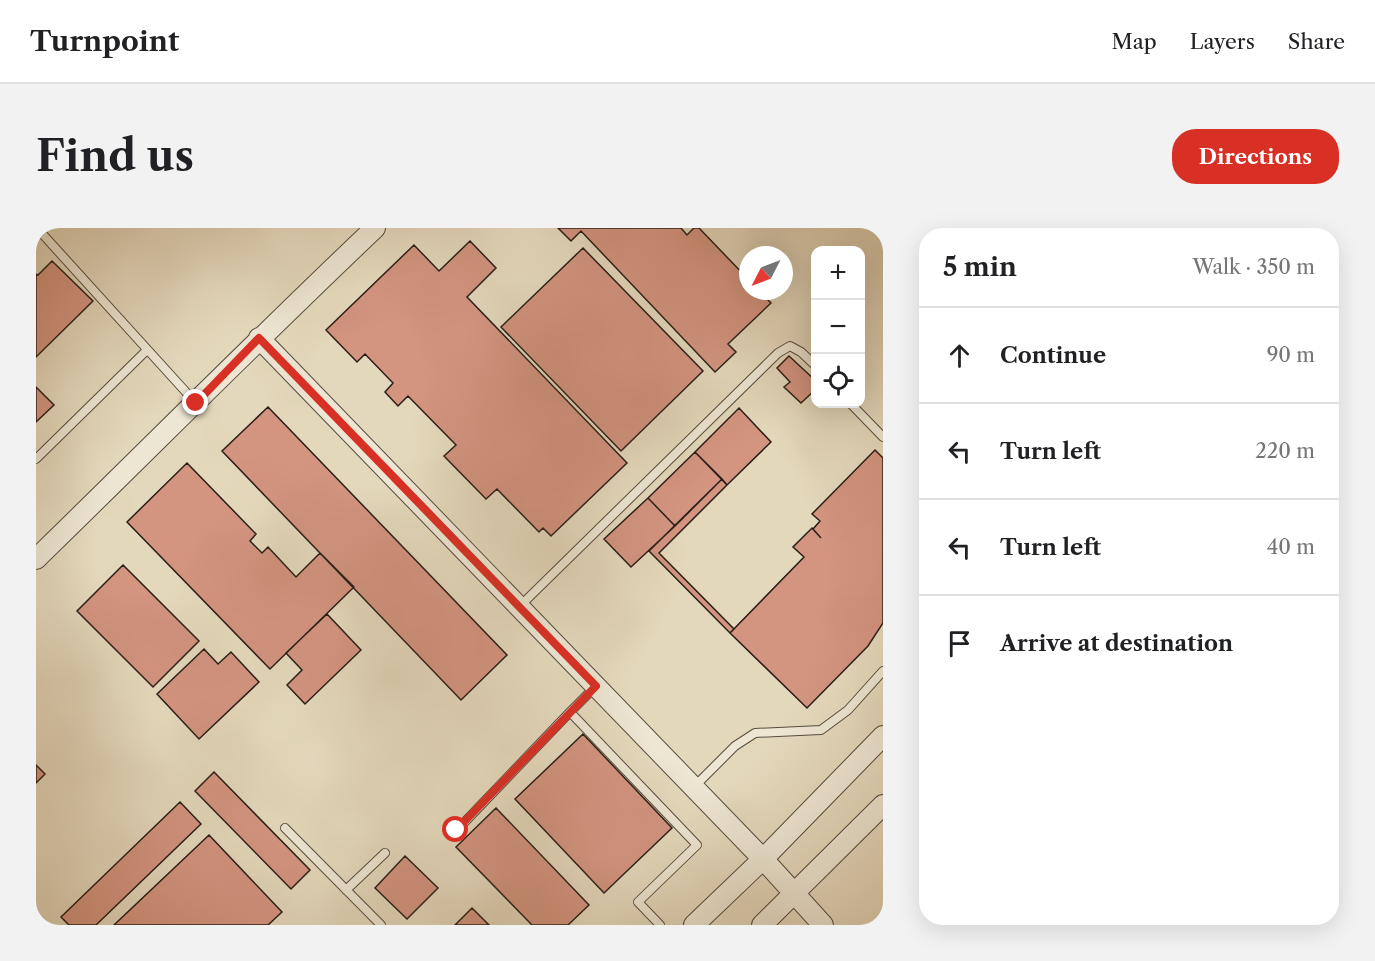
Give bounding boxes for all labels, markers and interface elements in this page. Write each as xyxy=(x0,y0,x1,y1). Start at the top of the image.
text: Turnpoint xyxy=(30,24,179,58)
text: Map xyxy=(1112,29,1157,54)
text: Layers xyxy=(1190,29,1255,54)
text: Share xyxy=(1288,29,1345,54)
button: Directions xyxy=(1172,129,1339,184)
text: Find us xyxy=(36,130,194,182)
north arrow xyxy=(739,246,793,300)
map controls xyxy=(811,246,865,408)
button: + xyxy=(811,246,865,300)
text: 5 min xyxy=(943,251,1017,283)
text: Walk · 350 m xyxy=(1192,255,1315,279)
button: − xyxy=(811,300,865,354)
icon: ahead xyxy=(943,339,976,372)
text: Continue xyxy=(1000,342,1106,369)
text: 90 m xyxy=(1267,343,1315,367)
button: locate xyxy=(811,354,865,408)
route end xyxy=(182,389,208,415)
icon: left xyxy=(943,435,976,468)
text: Turn left xyxy=(1000,438,1101,465)
text: 220 m xyxy=(1255,439,1315,463)
icon: left xyxy=(943,531,976,564)
text: Turn left xyxy=(1000,534,1101,561)
text: 40 m xyxy=(1267,535,1315,559)
icon: arrive xyxy=(943,627,976,660)
text: Arrive at destination xyxy=(1000,630,1233,657)
route start xyxy=(442,816,468,842)

